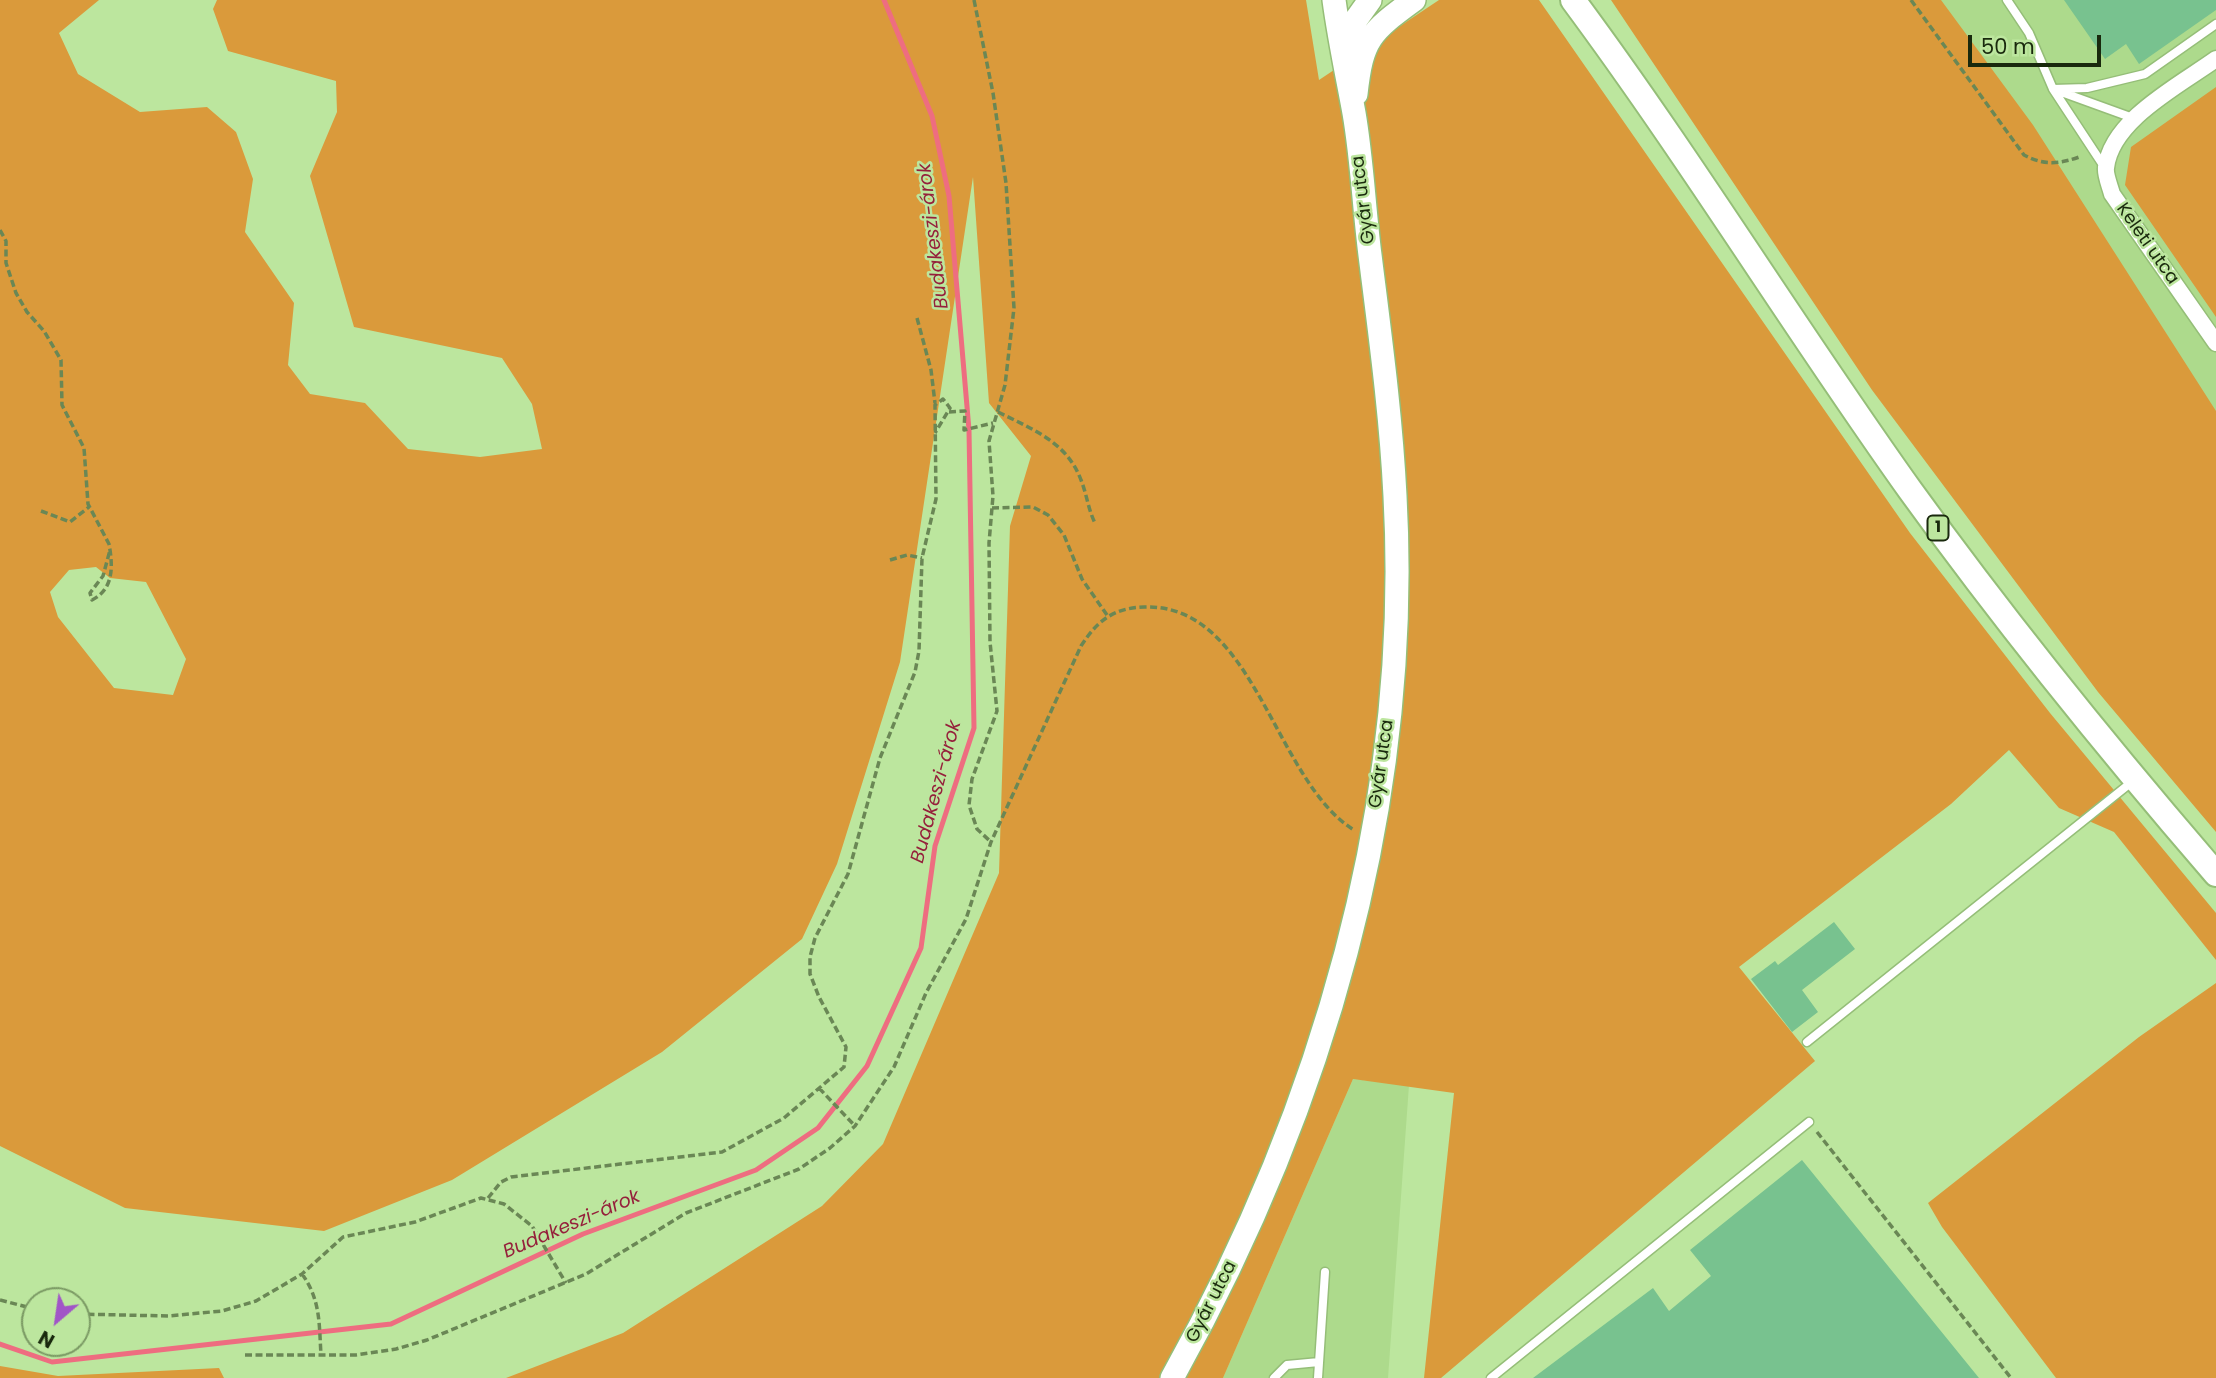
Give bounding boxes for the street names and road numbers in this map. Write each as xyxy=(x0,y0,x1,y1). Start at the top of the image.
street label: Gyár utca xyxy=(1348,155,1380,245)
street label: Keleti utca xyxy=(2111,199,2183,289)
road number: 1 xyxy=(1927,516,1948,540)
street label: Gyár utca xyxy=(1365,718,1399,810)
street label: Gyár utca xyxy=(1182,1257,1242,1347)

